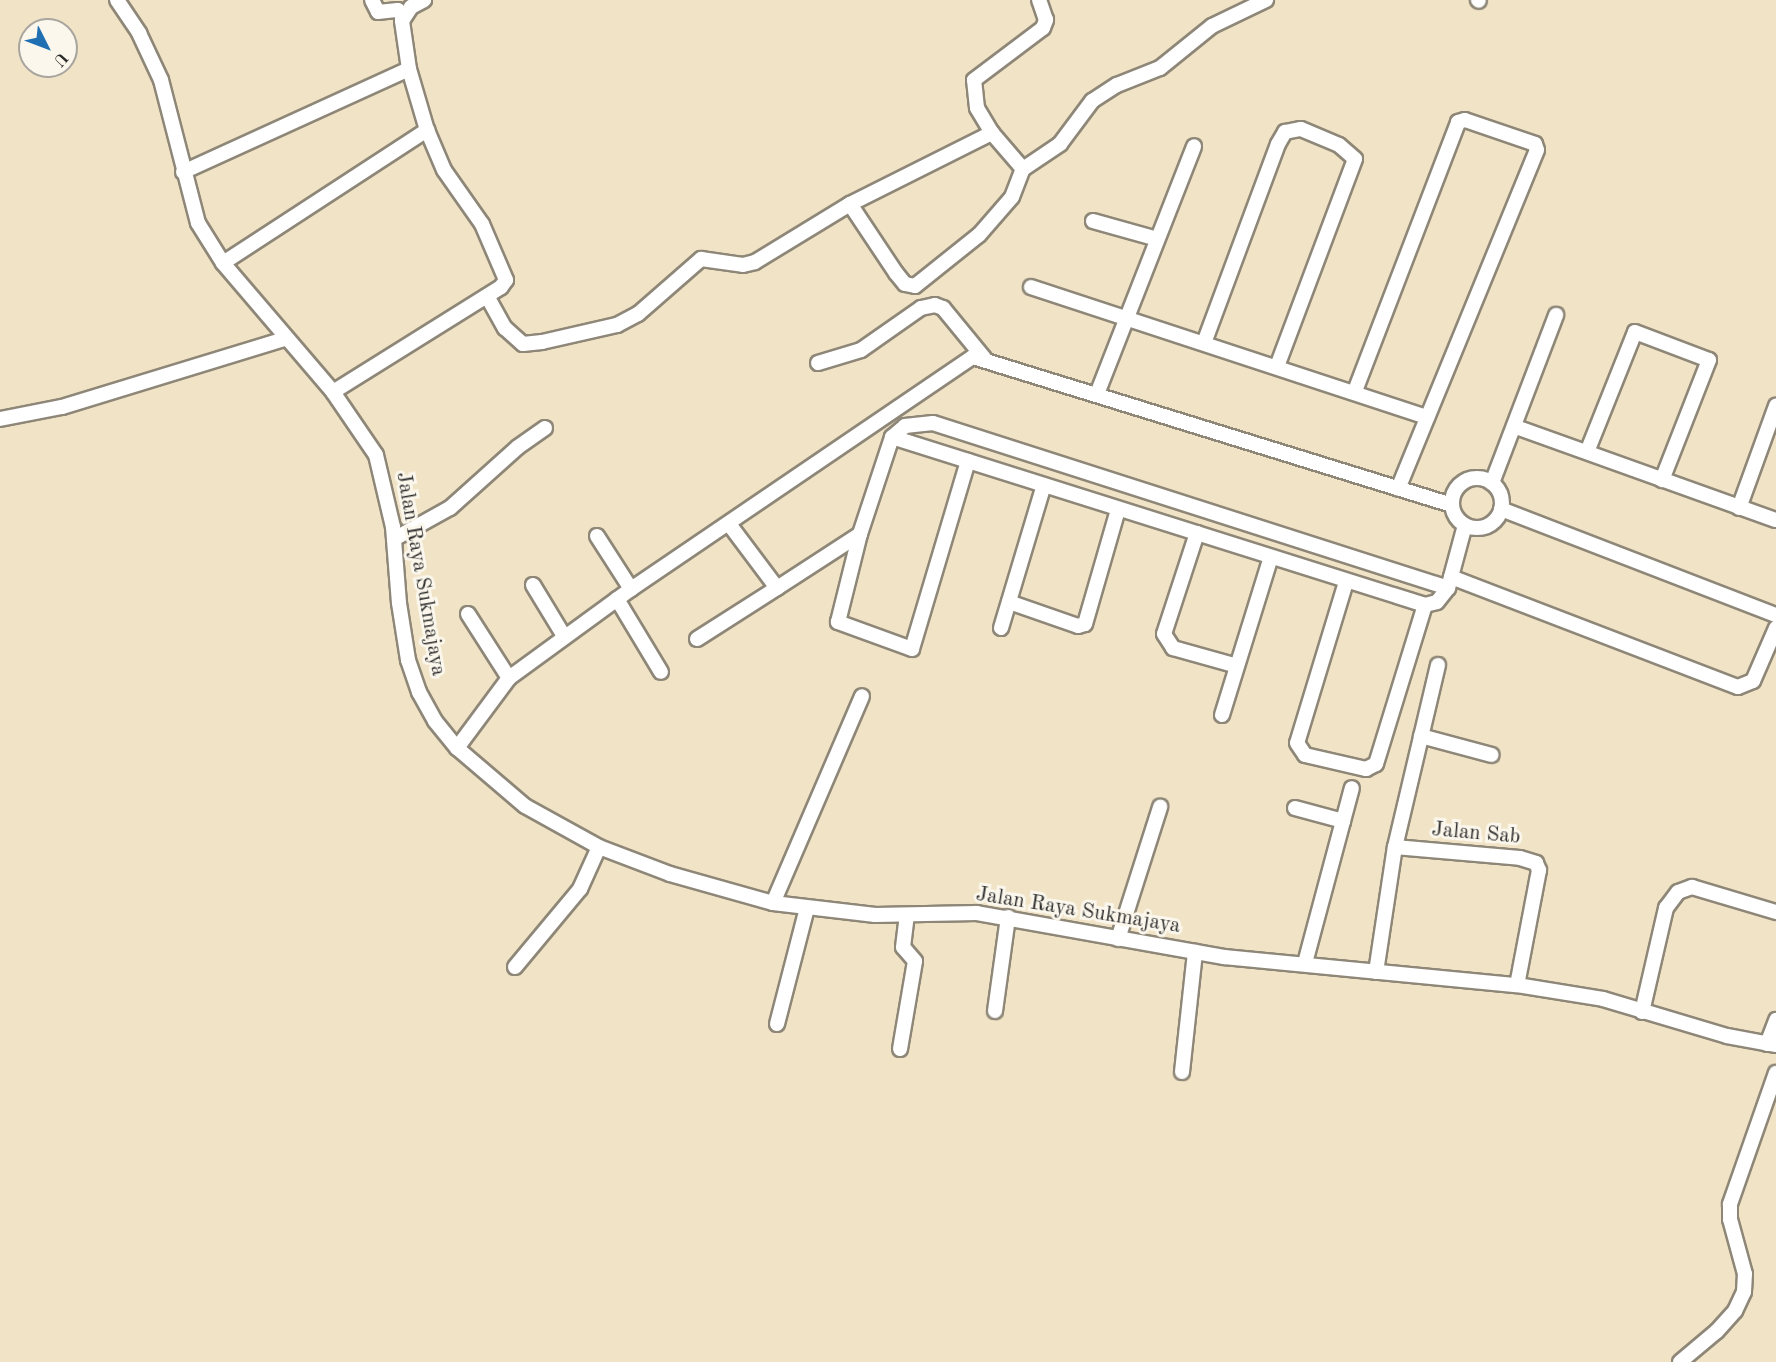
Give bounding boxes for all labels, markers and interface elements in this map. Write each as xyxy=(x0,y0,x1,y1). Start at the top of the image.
north arrow xyxy=(18,18,78,78)
text: U xyxy=(50,49,70,69)
street label: Jalan Raya Sukmajaya xyxy=(390,470,450,678)
street label: Jalan Sab xyxy=(1431,818,1521,850)
street label: Jalan Raya Sukmajaya xyxy=(974,882,1182,940)

